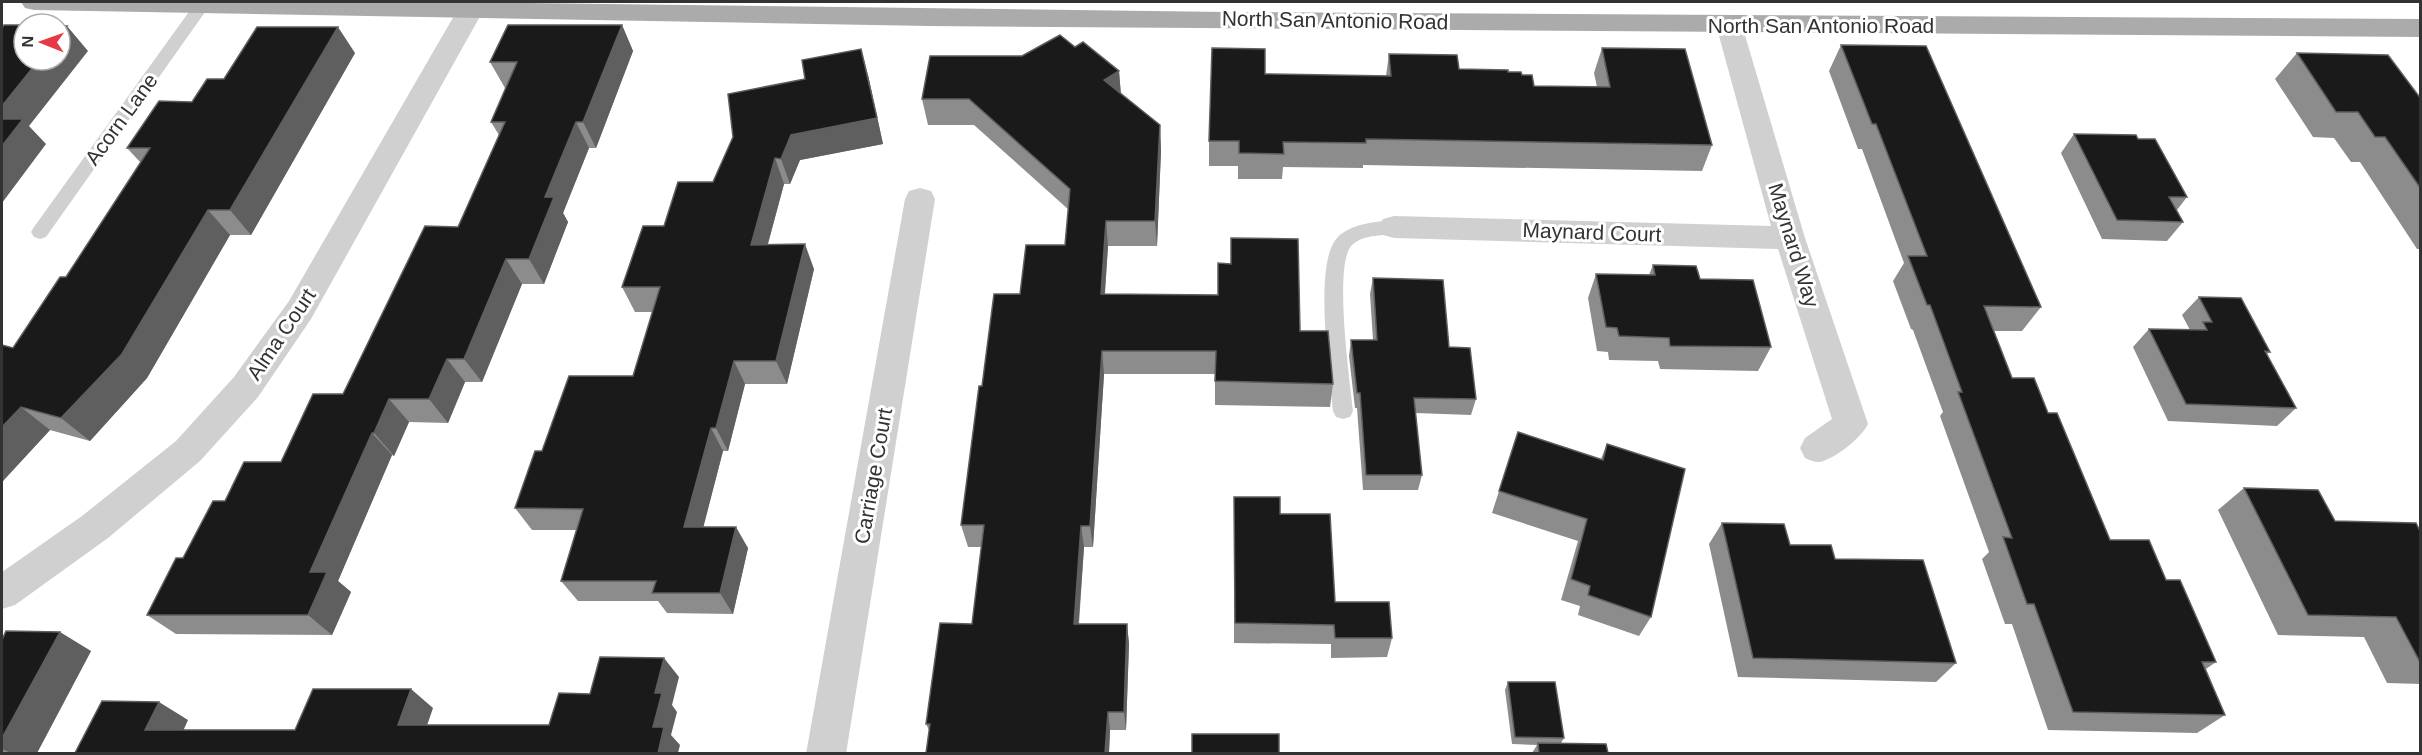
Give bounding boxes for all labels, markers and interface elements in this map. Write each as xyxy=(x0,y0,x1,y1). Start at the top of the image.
street label: North San Antonio Road xyxy=(1222,7,1448,33)
north arrow xyxy=(12,12,72,72)
street label: North San Antonio Road xyxy=(1708,14,1934,37)
text: N xyxy=(19,36,36,48)
street label: Acorn Lane xyxy=(80,69,162,169)
street label: Maynard Way xyxy=(1764,180,1824,310)
street label: Maynard Court xyxy=(1522,218,1662,246)
street label: Alma Court xyxy=(242,284,320,384)
street label: Carriage Court xyxy=(850,406,896,546)

